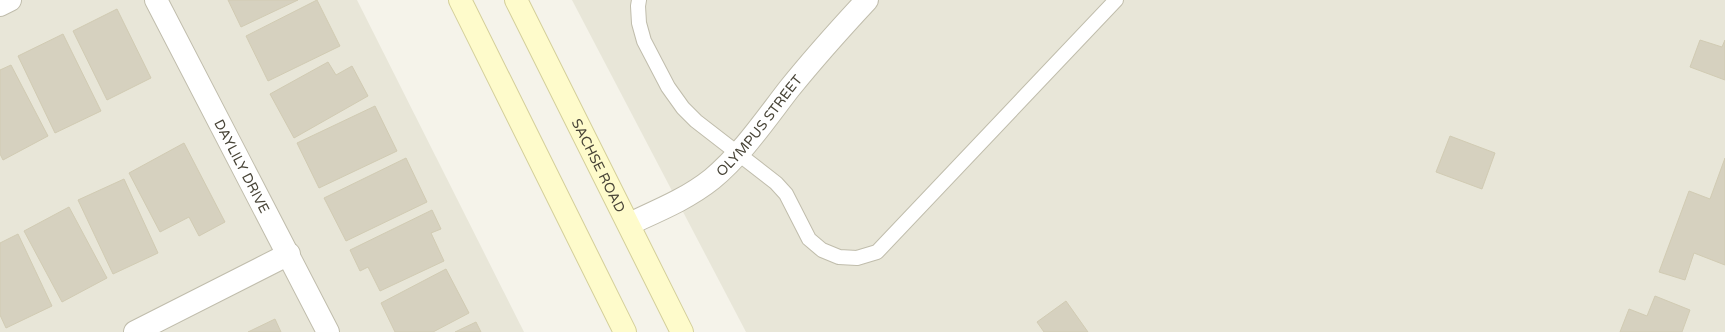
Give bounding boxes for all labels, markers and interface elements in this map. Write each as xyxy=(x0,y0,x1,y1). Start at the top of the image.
street label: OLYMPUS STREET xyxy=(712,71,806,180)
street label: DAYLILY DRIVE xyxy=(211,116,273,216)
street label: SACHSE ROAD xyxy=(568,116,629,215)

